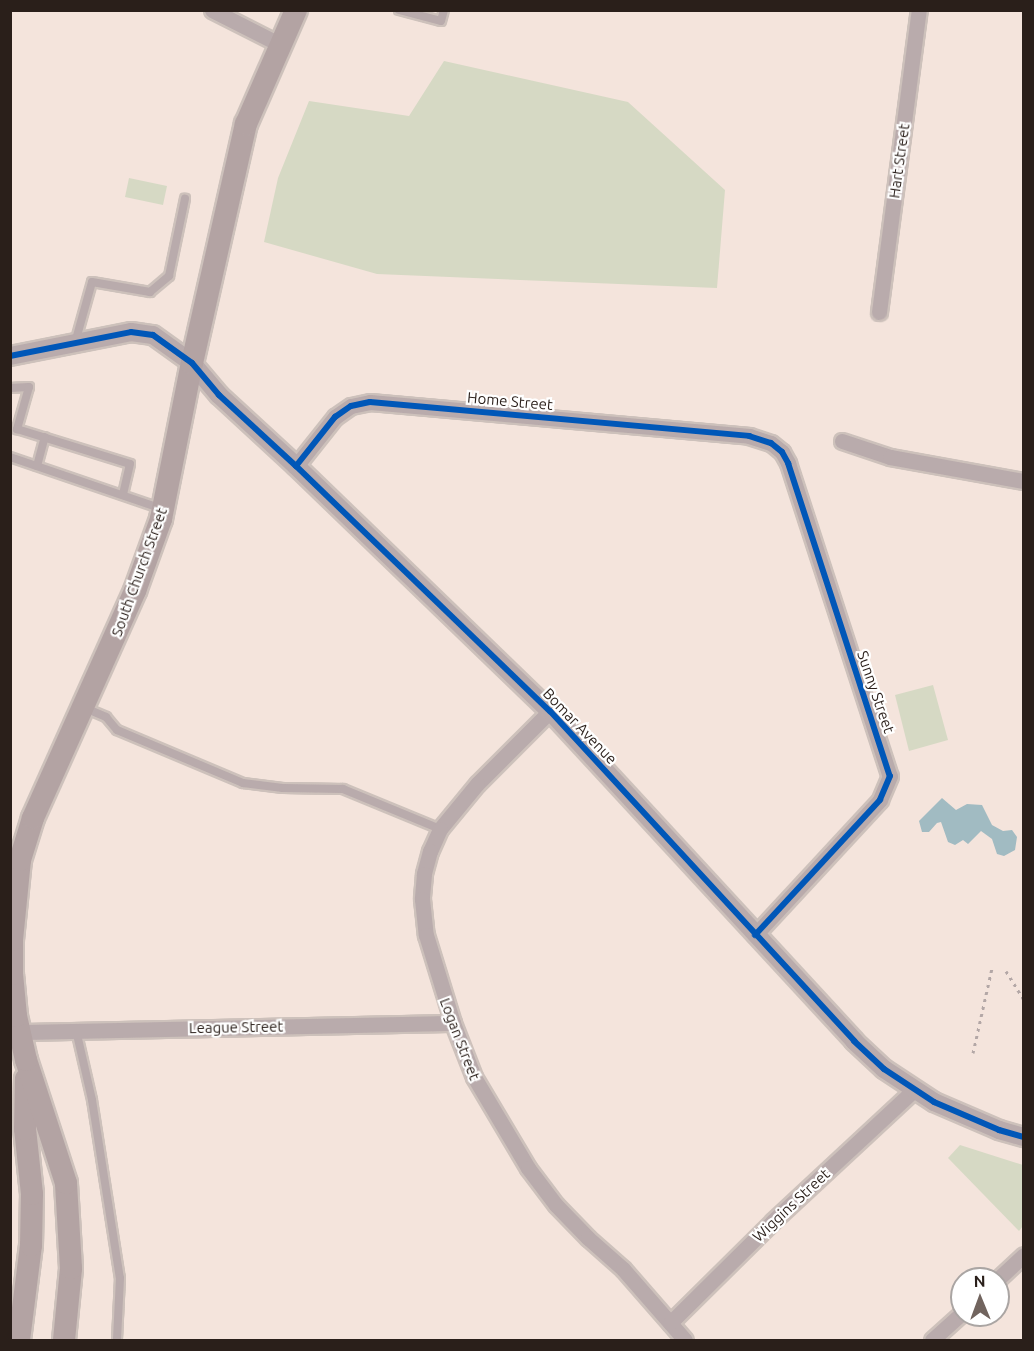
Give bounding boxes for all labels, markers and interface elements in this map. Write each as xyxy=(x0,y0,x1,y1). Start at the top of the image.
street label: Hart Street xyxy=(885,123,913,199)
street label: Home Street xyxy=(466,388,554,414)
street label: South Church Street xyxy=(107,505,171,639)
street label: Sunny Street xyxy=(853,648,899,736)
street label: Bomar Avenue xyxy=(539,684,621,768)
street label: Logan Street xyxy=(436,995,484,1083)
street label: League Street xyxy=(189,1017,283,1037)
street label: Wiggins Street xyxy=(749,1165,833,1245)
north arrow xyxy=(950,1267,1010,1327)
text: N xyxy=(974,1272,986,1290)

